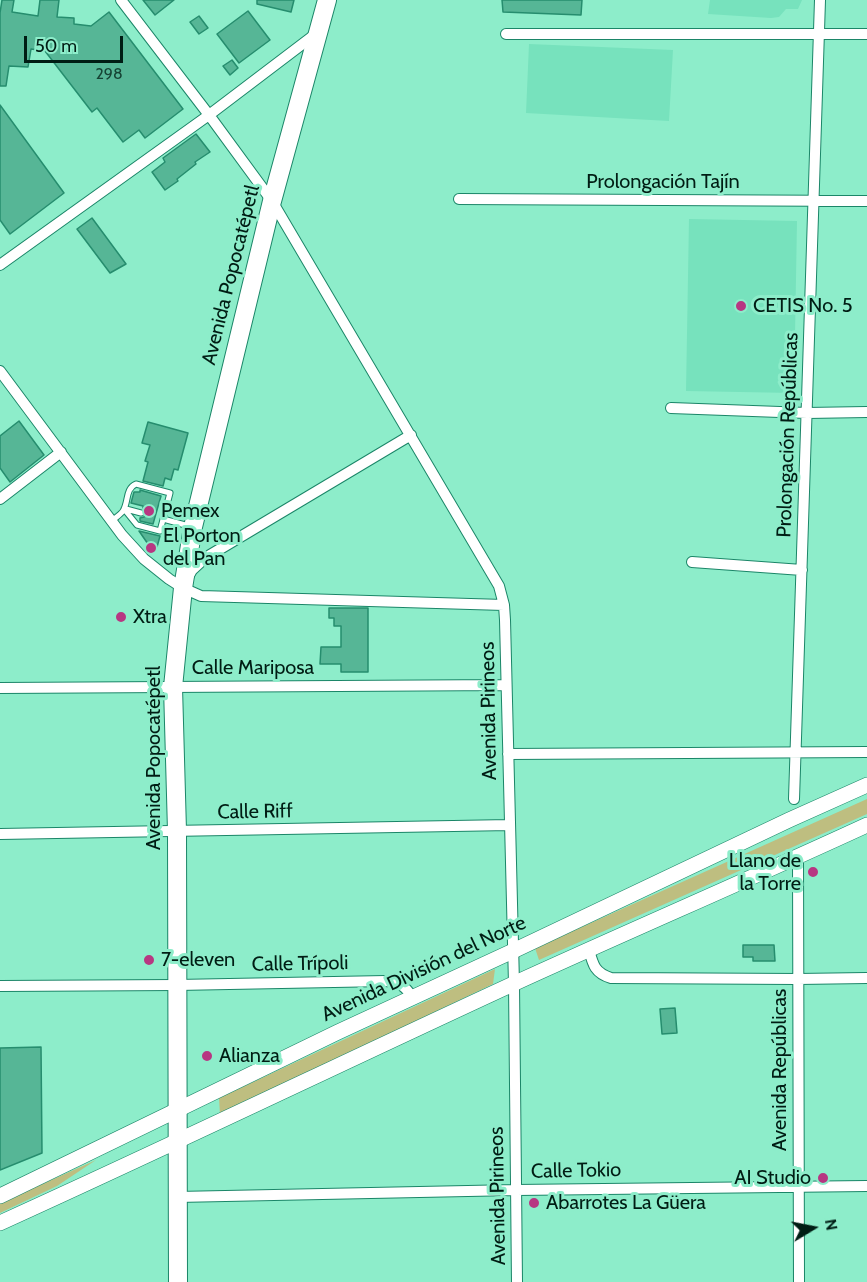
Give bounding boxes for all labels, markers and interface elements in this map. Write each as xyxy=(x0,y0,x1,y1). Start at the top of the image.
scale bar xyxy=(27,24,126,62)
text: 50 m xyxy=(35,35,77,57)
house number: 298 xyxy=(95,64,123,84)
street label: Prolongación Tajín xyxy=(586,170,740,194)
street label: Avenida Popocatépetl xyxy=(197,182,265,368)
place label: CETIS No. 5 xyxy=(753,294,853,318)
marker: CETIS No. 5 xyxy=(734,299,748,313)
street label: Prolongación Repúblicas xyxy=(772,332,804,538)
place label: Pemex xyxy=(161,499,220,523)
marker: Pemex xyxy=(142,504,156,518)
place label: El Porton del Pan xyxy=(163,524,241,571)
marker: El Porton del Pan xyxy=(144,541,158,555)
place label: Xtra xyxy=(133,605,167,629)
marker: Xtra xyxy=(114,610,128,624)
street label: Avenida Pirineos xyxy=(476,641,502,781)
street label: Calle Mariposa xyxy=(192,656,314,680)
street label: Avenida Popocatépetl xyxy=(142,666,166,850)
street label: Calle Riff xyxy=(217,799,293,825)
place label: Llano de la Torre xyxy=(729,849,801,896)
marker: Llano de la Torre xyxy=(806,865,820,879)
street label: Avenida División del Norte xyxy=(318,911,530,1027)
place label: 7-eleven xyxy=(161,948,235,972)
street label: Calle Trípoli xyxy=(252,951,348,977)
marker: 7-eleven xyxy=(142,953,156,967)
street label: Avenida Repúblicas xyxy=(768,989,792,1151)
place label: Alianza xyxy=(219,1044,280,1068)
marker: Alianza xyxy=(200,1049,214,1063)
street label: Avenida Pirineos xyxy=(485,1126,511,1266)
street label: Calle Tokio xyxy=(531,1158,621,1184)
place label: AI Studio xyxy=(734,1166,811,1190)
marker: AI Studio xyxy=(816,1171,830,1185)
place label: Abarrotes La Güera xyxy=(546,1191,706,1215)
marker: Abarrotes La Güera xyxy=(527,1196,541,1210)
north arrow xyxy=(783,1198,843,1258)
text: N xyxy=(821,1218,842,1232)

